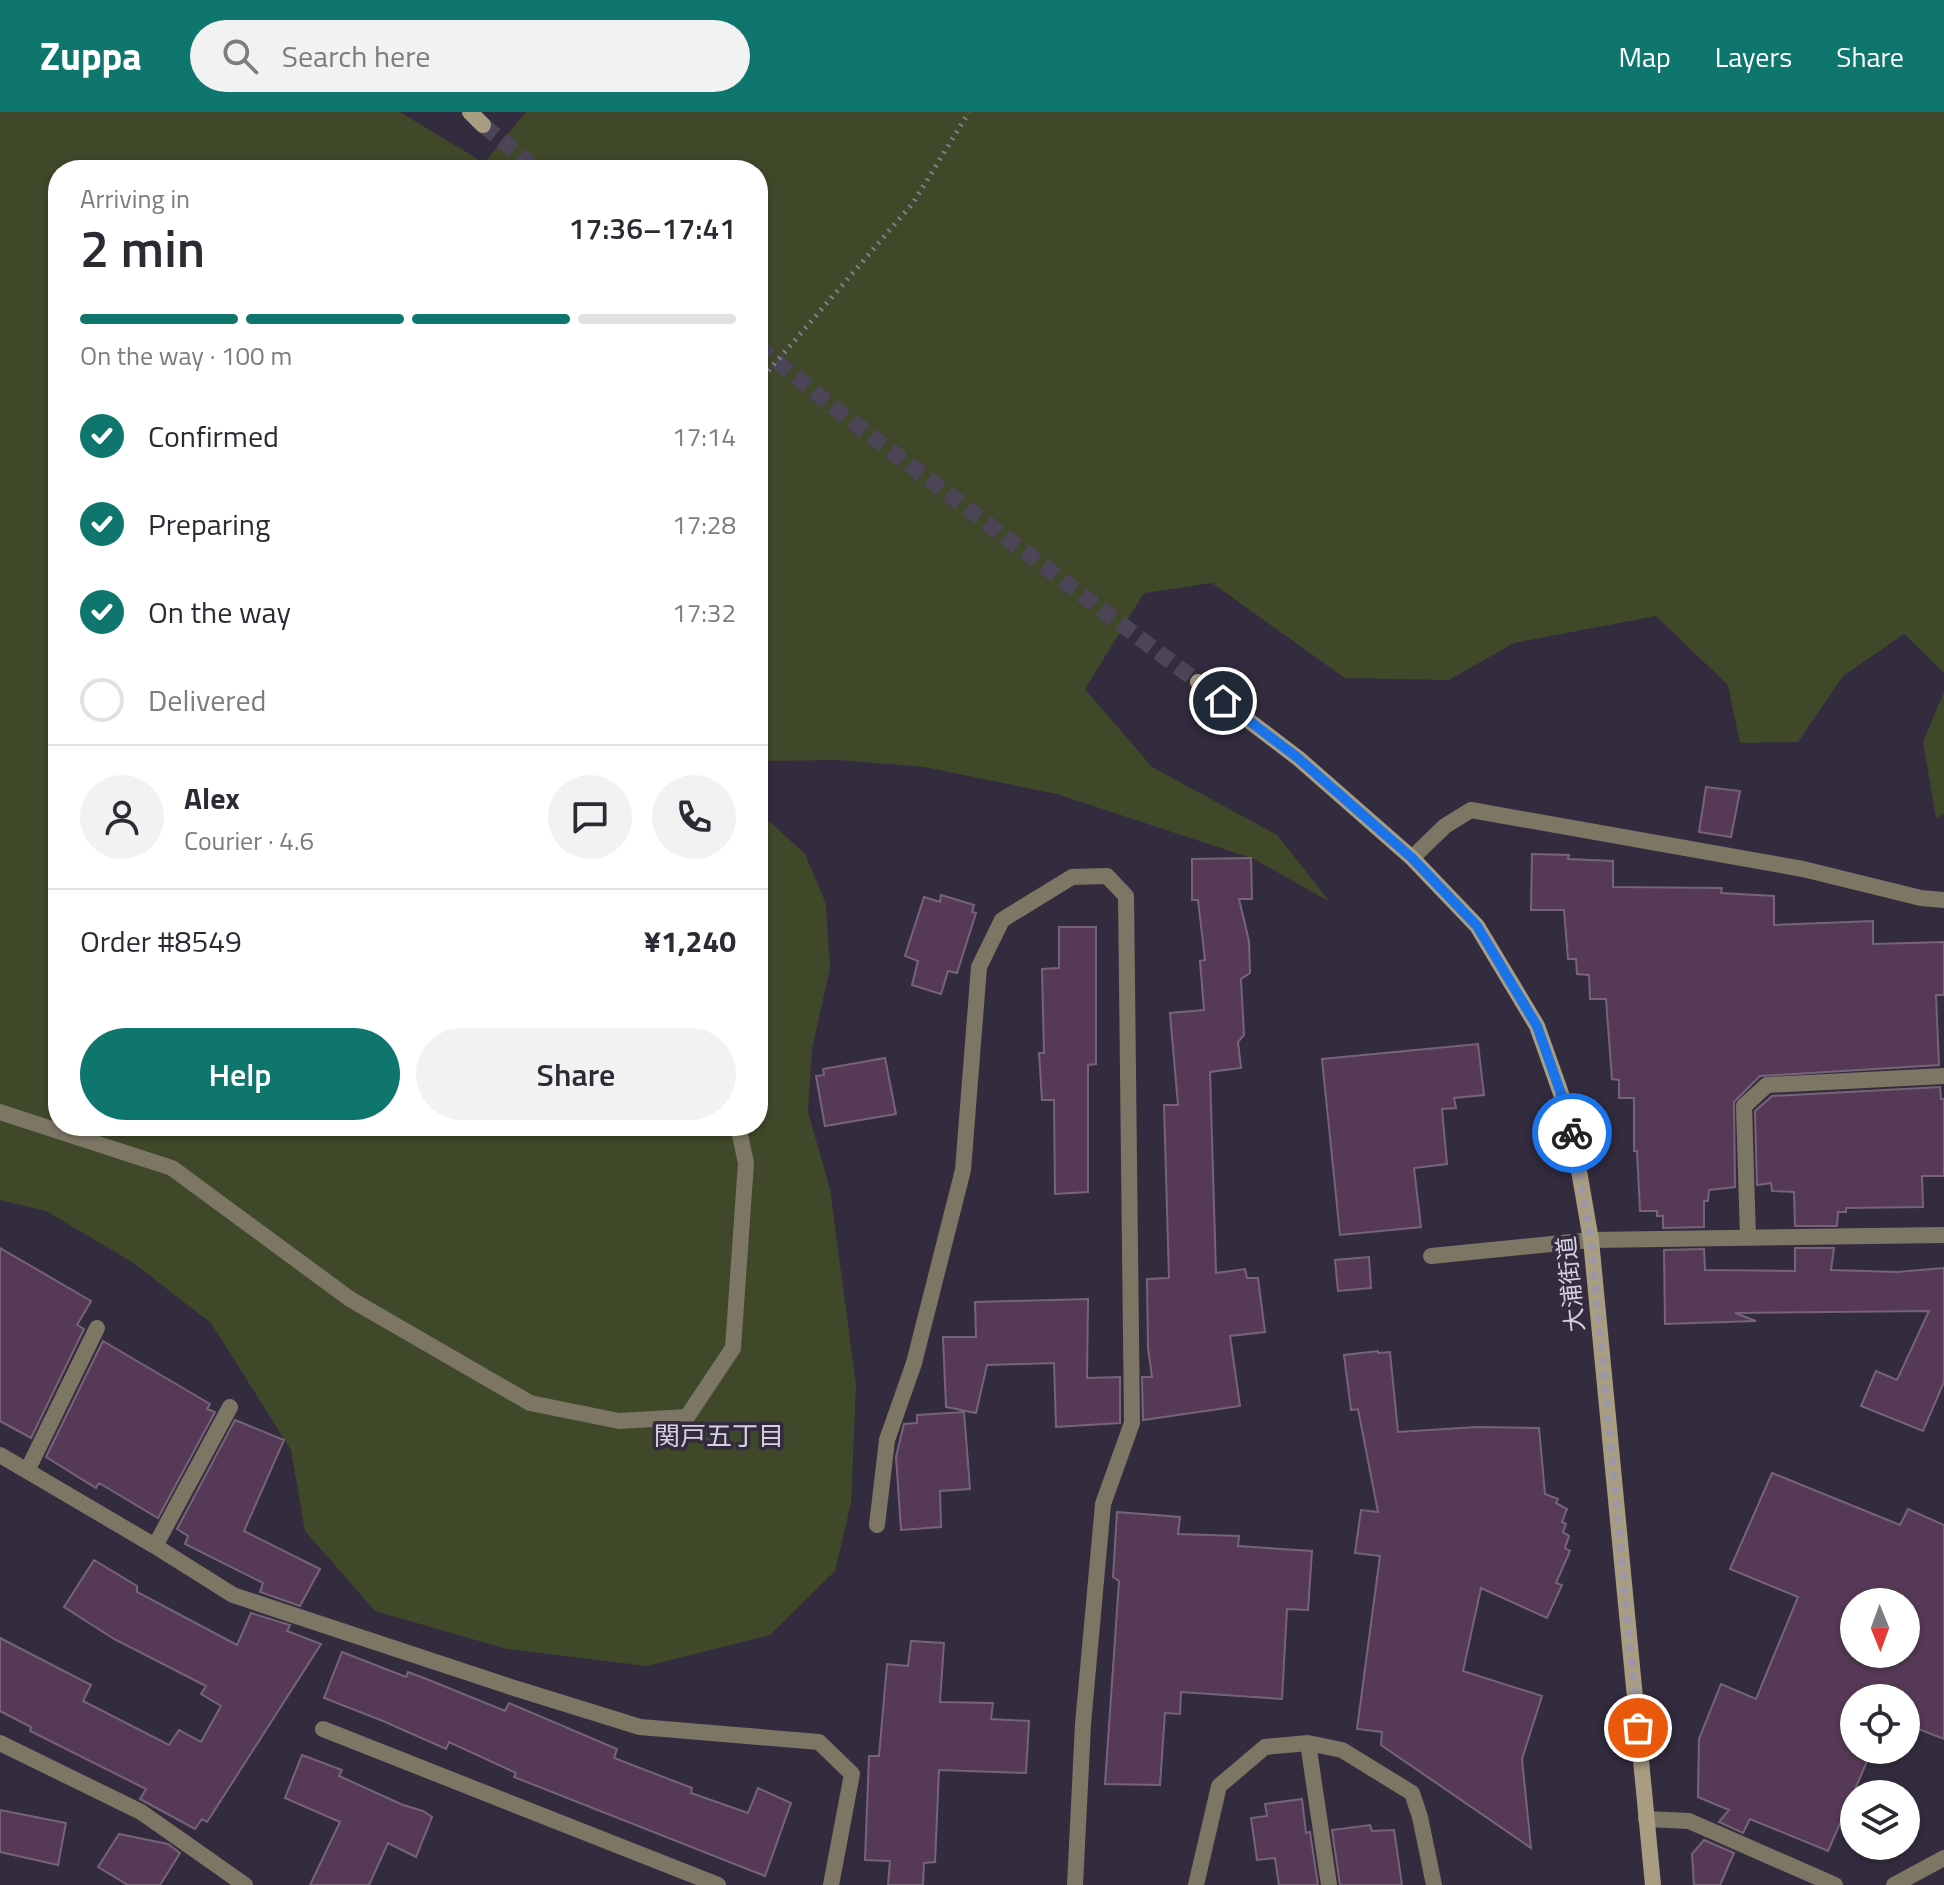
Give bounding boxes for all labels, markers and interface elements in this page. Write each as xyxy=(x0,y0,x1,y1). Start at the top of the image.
search box xyxy=(190,20,750,92)
text: Zuppa xyxy=(40,27,142,85)
text: Search here xyxy=(282,33,431,79)
icon: search xyxy=(218,34,262,78)
text: Map xyxy=(1618,35,1671,78)
text: Layers xyxy=(1715,35,1792,78)
text: Share xyxy=(1836,35,1904,78)
text: Arriving in xyxy=(80,179,190,218)
text: 17:36–17:41 xyxy=(569,205,736,251)
text: 2 min xyxy=(80,208,205,287)
text: On the way · 100 m xyxy=(80,336,292,375)
text: Confirmed xyxy=(148,413,279,459)
icon: check xyxy=(80,414,124,458)
text: 17:14 xyxy=(672,417,736,456)
text: Preparing xyxy=(148,501,270,547)
icon: check xyxy=(80,502,124,546)
text: 17:28 xyxy=(672,505,736,544)
text: On the way xyxy=(148,589,291,635)
icon: check xyxy=(80,590,124,634)
text: 17:32 xyxy=(672,593,736,632)
pin xyxy=(1189,667,1257,735)
text: Delivered xyxy=(148,677,266,723)
icon: home xyxy=(1201,679,1245,723)
button: person xyxy=(80,775,164,859)
text: Alex xyxy=(184,775,240,821)
button: chat xyxy=(548,775,632,859)
button: phone xyxy=(652,775,736,859)
text: Courier · 4.6 xyxy=(184,821,314,860)
text: Order #8549 xyxy=(80,918,242,964)
text: ¥1,240 xyxy=(644,918,736,964)
button: Help xyxy=(80,1028,400,1120)
button: Share xyxy=(416,1028,736,1120)
courier xyxy=(1532,1093,1612,1173)
icon: bike xyxy=(1550,1111,1594,1155)
street label: 大浦街道 xyxy=(1547,1234,1593,1334)
district label: 関戸五丁目 xyxy=(654,1416,784,1455)
north arrow xyxy=(1840,1588,1920,1668)
map controls xyxy=(1840,1588,1920,1860)
button: locate xyxy=(1840,1684,1920,1764)
pin xyxy=(1604,1694,1672,1762)
icon: bag xyxy=(1616,1706,1660,1750)
button: layers xyxy=(1840,1780,1920,1860)

